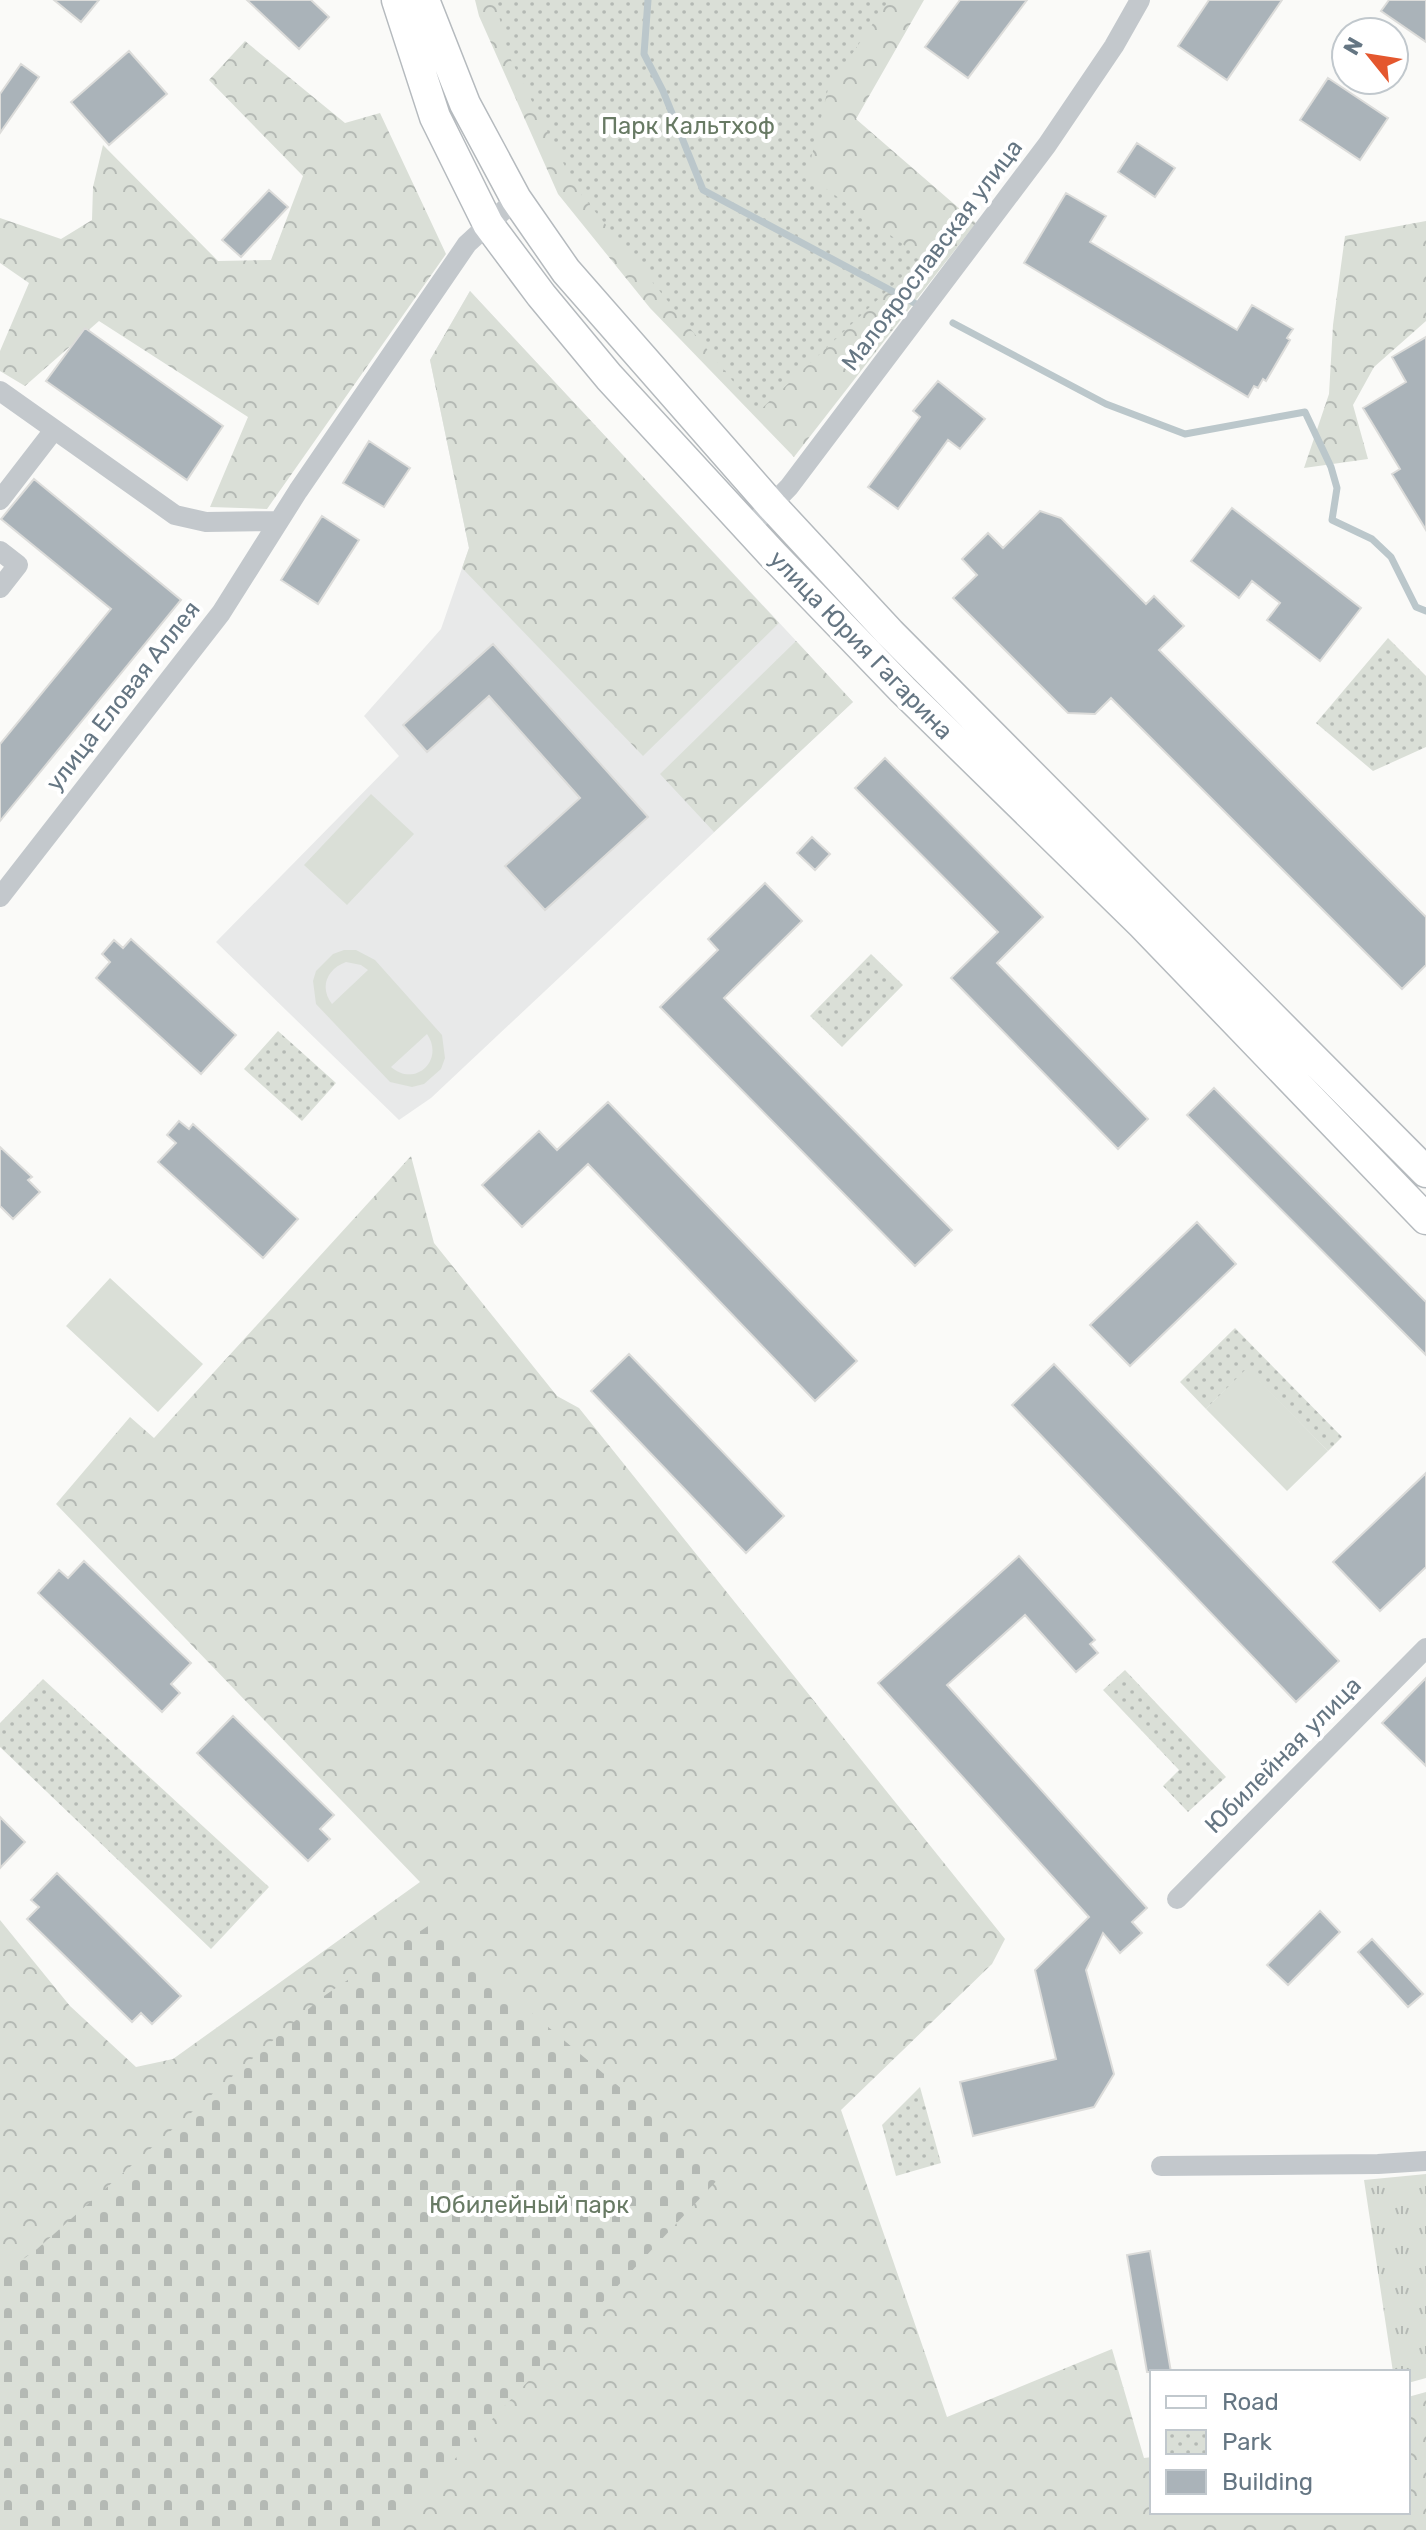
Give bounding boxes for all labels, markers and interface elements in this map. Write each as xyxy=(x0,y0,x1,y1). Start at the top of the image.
north arrow xyxy=(1330,16,1410,96)
text: N xyxy=(1337,33,1369,60)
park label: Парк Кальтхоф xyxy=(601,112,775,140)
street label: Малоярославская улица xyxy=(836,134,1028,376)
street label: улица Юрия Гагарина xyxy=(763,545,959,745)
street label: улица Еловая Аллея xyxy=(40,595,206,797)
street label: Юбилейная улица xyxy=(1199,1671,1367,1839)
park label: Юбилейный парк xyxy=(429,2191,629,2219)
legend xyxy=(1150,2370,1410,2514)
text: Road xyxy=(1222,2388,1279,2416)
text: Park xyxy=(1222,2428,1273,2456)
text: Building xyxy=(1222,2468,1313,2496)

